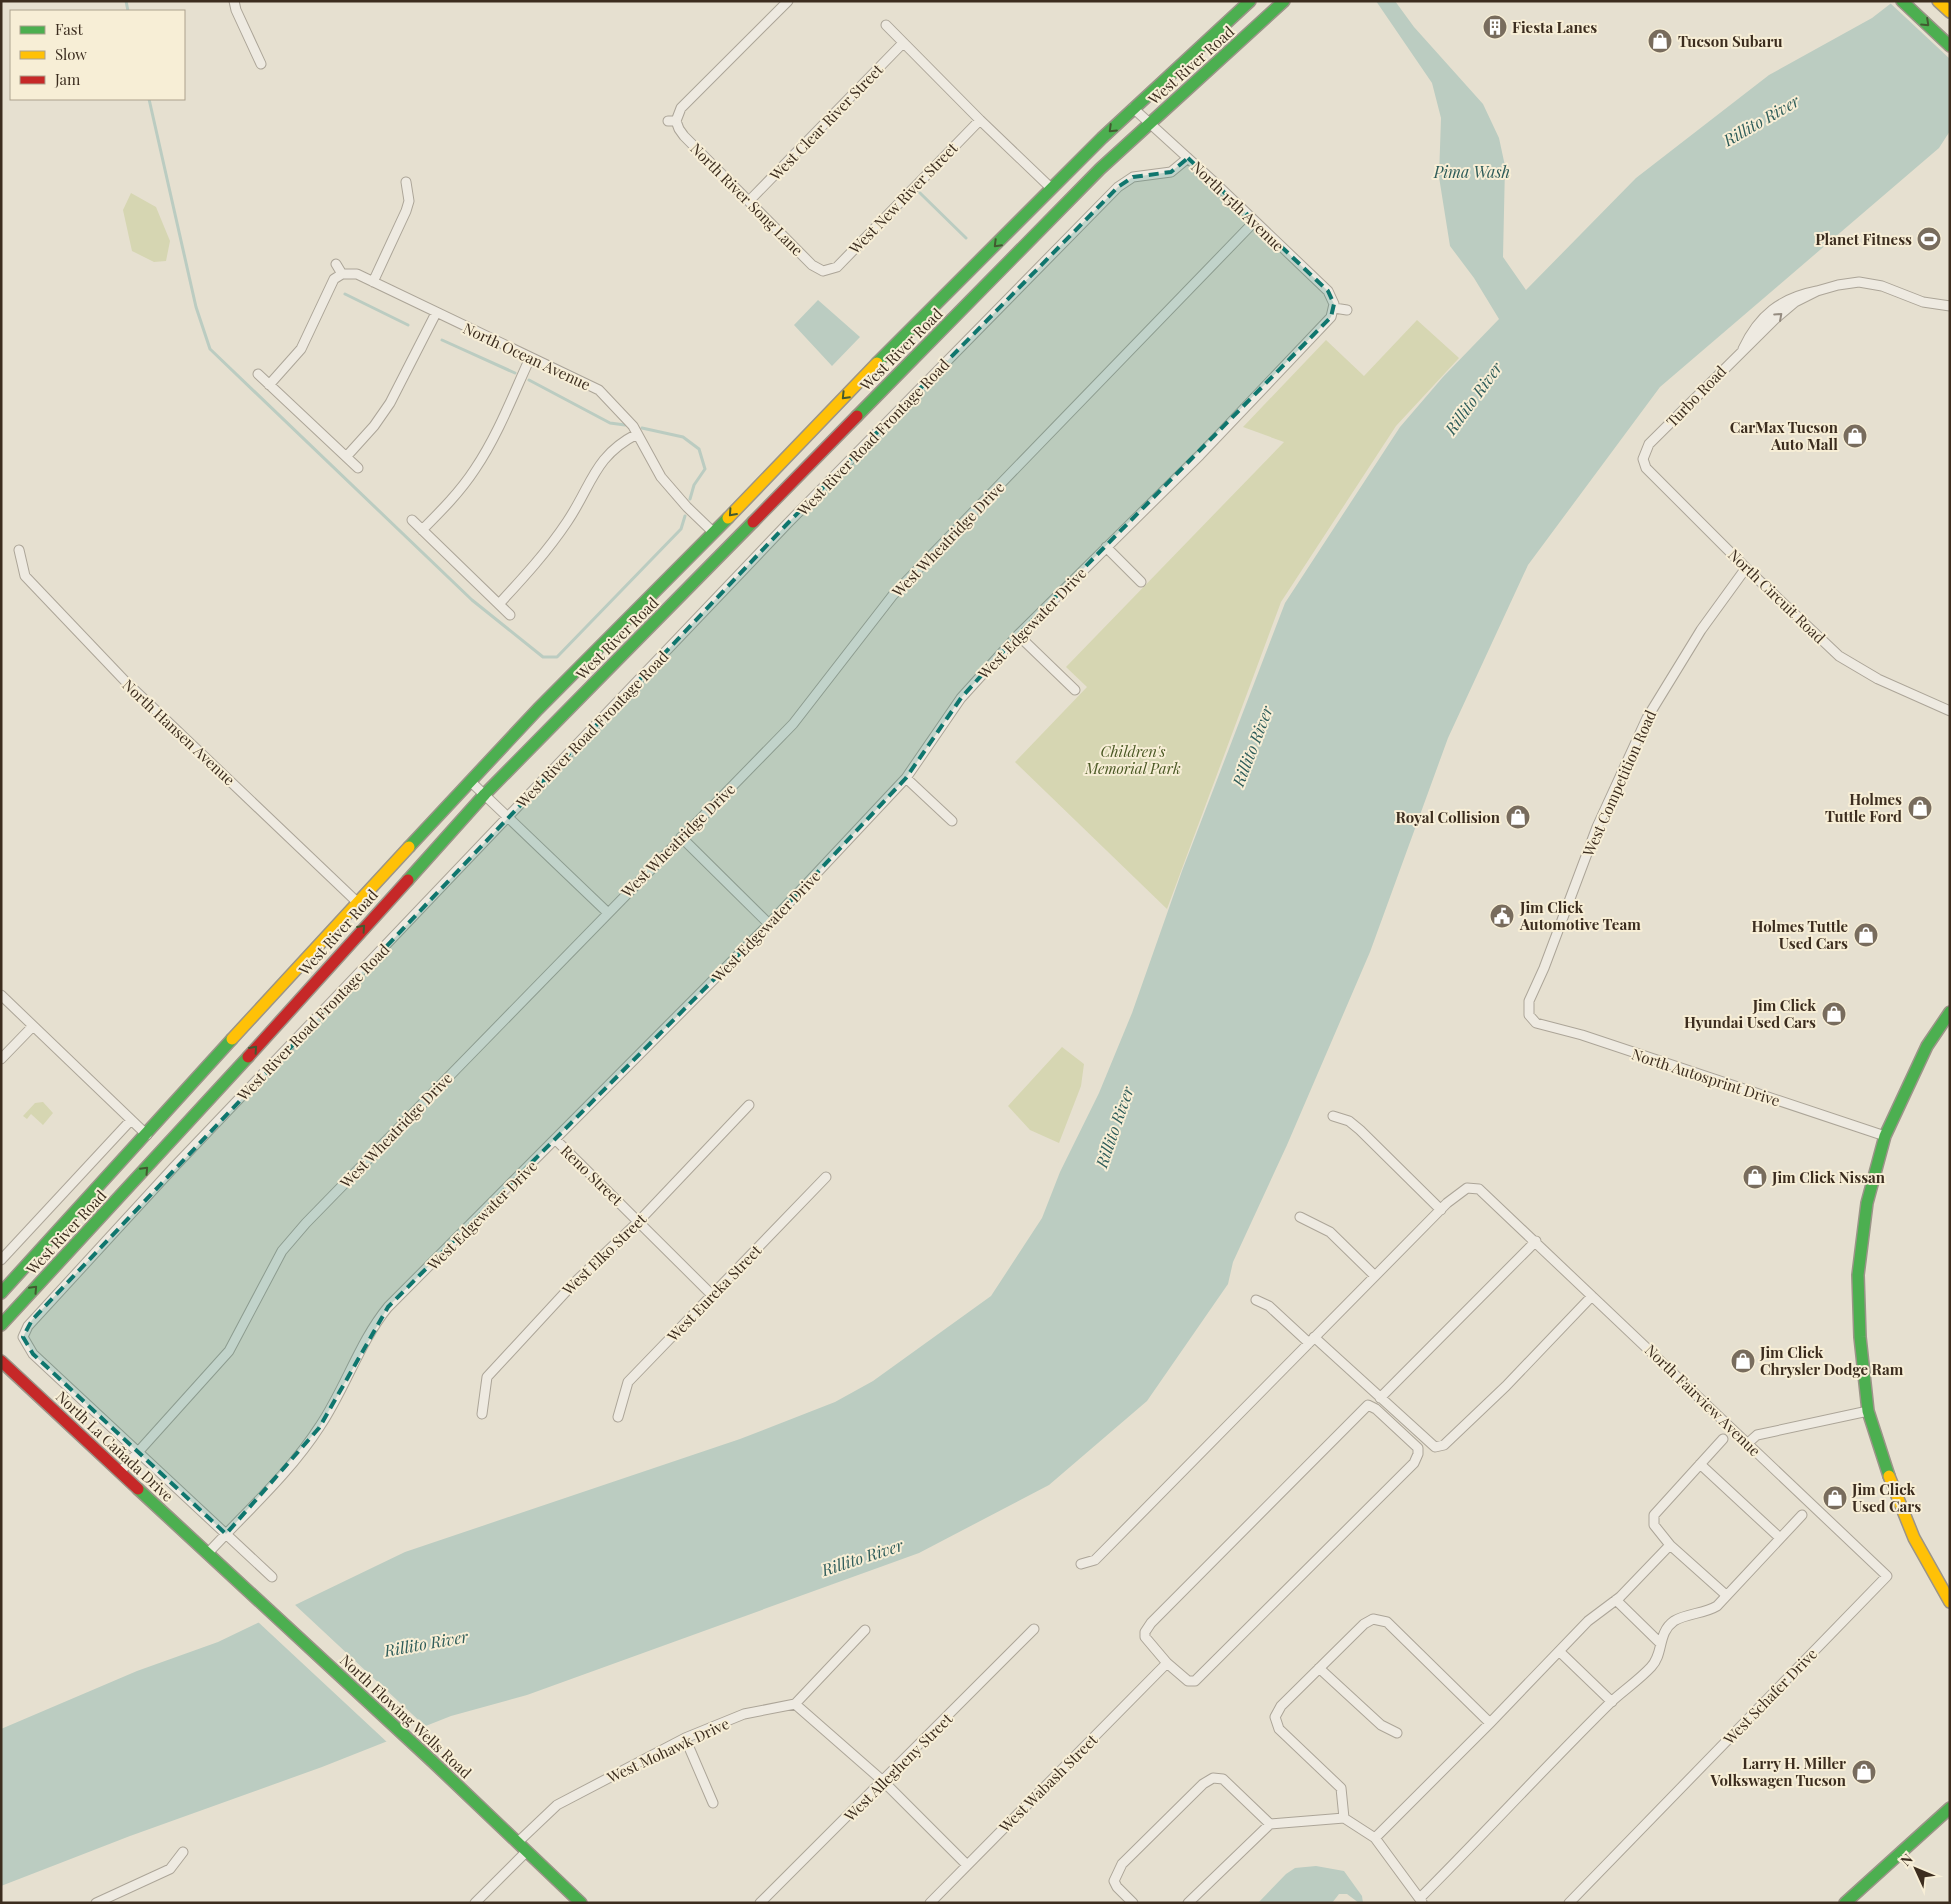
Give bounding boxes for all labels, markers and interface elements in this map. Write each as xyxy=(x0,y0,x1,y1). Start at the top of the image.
legend xyxy=(10,10,185,100)
building icon: Fiesta Lanes xyxy=(1482,14,1508,40)
place label: Fiesta Lanes xyxy=(1512,17,1597,37)
one-way arrow xyxy=(1920,18,1929,27)
text: Fast xyxy=(55,19,84,39)
street label: West River Road xyxy=(1143,21,1238,109)
shop icon: Tucson Subaru xyxy=(1647,28,1673,54)
place label: Tucson Subaru xyxy=(1678,31,1782,51)
text: Slow xyxy=(55,44,87,64)
street label: West Clear River Street xyxy=(764,59,887,185)
text: Jam xyxy=(54,69,81,89)
water label: Rillito River xyxy=(1718,89,1804,151)
one-way arrow xyxy=(1108,123,1117,132)
street label: West New River Street xyxy=(844,137,962,259)
street label: North River Song Lane xyxy=(686,138,808,260)
street label: North 15th Avenue xyxy=(1187,157,1289,255)
water label: Pima Wash xyxy=(1433,161,1510,182)
sports icon: Planet Fitness xyxy=(1916,226,1942,252)
place label: Planet Fitness xyxy=(1815,229,1912,249)
one-way arrow xyxy=(994,238,1003,247)
street label: West River Road xyxy=(855,303,947,395)
one-way arrow xyxy=(1773,312,1782,321)
street label: North Ocean Avenue xyxy=(460,318,594,394)
street label: West River Road Frontage Road xyxy=(792,354,954,520)
water label: Rillito River xyxy=(1439,357,1507,439)
street label: Turbo Road xyxy=(1662,361,1730,431)
one-way arrow xyxy=(842,390,851,399)
place label: CarMax Tucson Auto Mall xyxy=(1730,417,1839,454)
shop icon: CarMax Tucson Auto Mall xyxy=(1842,423,1868,449)
street label: West Wheatridge Drive xyxy=(887,477,1008,602)
one-way arrow xyxy=(729,508,738,517)
street label: North Circuit Road xyxy=(1724,545,1830,648)
street label: West Edgewater Drive xyxy=(973,563,1090,684)
street label: West River Road xyxy=(571,592,663,684)
street label: West River Road Frontage Road xyxy=(511,646,673,812)
street label: North Hansen Avenue xyxy=(119,675,239,789)
water label: Rillito River xyxy=(1227,702,1277,790)
street label: West Competition Road xyxy=(1577,706,1660,860)
park label: Children's Memorial Park xyxy=(1084,741,1181,778)
street label: West Wheatridge Drive xyxy=(616,779,739,902)
place label: Holmes Tuttle Ford xyxy=(1825,789,1902,826)
shop icon: Holmes Tuttle Ford xyxy=(1907,795,1933,821)
shop icon: Royal Collision xyxy=(1505,804,1531,830)
place label: Royal Collision xyxy=(1395,807,1501,827)
street label: West Edgewater Drive xyxy=(707,866,824,987)
street label: West River Road xyxy=(294,885,382,980)
place label: Jim Click Automotive Team xyxy=(1519,897,1641,934)
public building icon: Jim Click Automotive Team xyxy=(1489,903,1515,929)
place label: Holmes Tuttle Used Cars xyxy=(1751,916,1848,953)
shop icon: Holmes Tuttle Used Cars xyxy=(1853,922,1879,948)
one-way arrow xyxy=(356,924,365,933)
street label: West River Road Frontage Road xyxy=(232,939,394,1105)
place label: Jim Click Hyundai Used Cars xyxy=(1684,995,1816,1032)
shop icon: Jim Click Hyundai Used Cars xyxy=(1821,1001,1847,1027)
street label: North Autosprint Drive xyxy=(1629,1044,1783,1110)
one-way arrow xyxy=(248,1046,257,1055)
street label: West Wheatridge Drive xyxy=(335,1068,456,1193)
water label: Rillito River xyxy=(1090,1083,1138,1171)
street label: Reno Street xyxy=(557,1141,628,1210)
street label: West Edgewater Drive xyxy=(422,1156,541,1275)
shop icon: Jim Click Nissan xyxy=(1742,1164,1768,1190)
one-way arrow xyxy=(139,1166,148,1175)
place label: Jim Click Nissan xyxy=(1771,1167,1886,1187)
street label: West River Road xyxy=(21,1185,111,1279)
street label: West Elko Street xyxy=(557,1208,651,1300)
street label: West Eureka Street xyxy=(662,1240,766,1346)
one-way arrow xyxy=(28,1285,37,1294)
street label: North Fairview Avenue xyxy=(1641,1340,1765,1460)
place label: Jim Click Chrysler Dodge Ram xyxy=(1759,1342,1904,1379)
shop icon: Jim Click Chrysler Dodge Ram xyxy=(1730,1348,1756,1374)
street label: North La Cañada Drive xyxy=(52,1386,178,1506)
place label: Jim Click Used Cars xyxy=(1851,1479,1921,1516)
shop icon: Jim Click Used Cars xyxy=(1822,1485,1848,1511)
water label: Rillito River xyxy=(818,1534,906,1580)
water label: Rillito River xyxy=(382,1625,471,1661)
street label: West Schafer Drive xyxy=(1718,1644,1821,1749)
street label: North Flowing Wells Road xyxy=(336,1650,476,1782)
street label: West Allegheny Street xyxy=(839,1708,957,1826)
street label: West Mohawk Drive xyxy=(603,1713,732,1787)
street label: West Wabash Street xyxy=(994,1729,1102,1837)
place label: Larry H. Miller Volkswagen Tucson xyxy=(1709,1753,1847,1790)
shop icon: Larry H. Miller Volkswagen Tucson xyxy=(1851,1759,1877,1785)
north arrow xyxy=(1891,1844,1941,1894)
text: N xyxy=(1896,1849,1917,1870)

